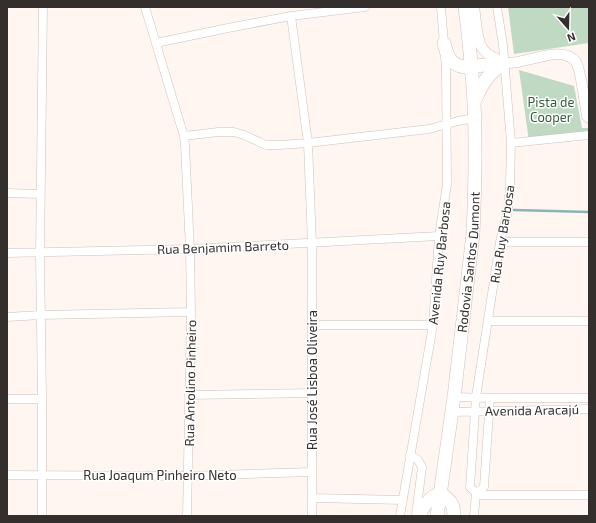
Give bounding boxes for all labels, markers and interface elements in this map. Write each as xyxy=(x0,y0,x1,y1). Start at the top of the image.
north arrow xyxy=(548,8,588,48)
text: N xyxy=(566,30,578,45)
park label: Pista de Cooper xyxy=(528,94,574,125)
street label: Rua Ruy Barbosa xyxy=(486,184,518,284)
street label: Rodovia Santos Dumont xyxy=(454,191,483,333)
street label: Avenida Ruy Barbosa xyxy=(425,201,453,325)
street label: Rua Benjamim Barreto xyxy=(157,237,289,257)
street label: Rua José Lisboa Oliveira xyxy=(304,310,320,450)
street label: Rua Antolino Pinheiro xyxy=(181,320,199,446)
street label: Avenida Aracajú xyxy=(485,401,579,419)
street label: Rua Joaqum Pinheiro Neto xyxy=(83,467,237,483)

